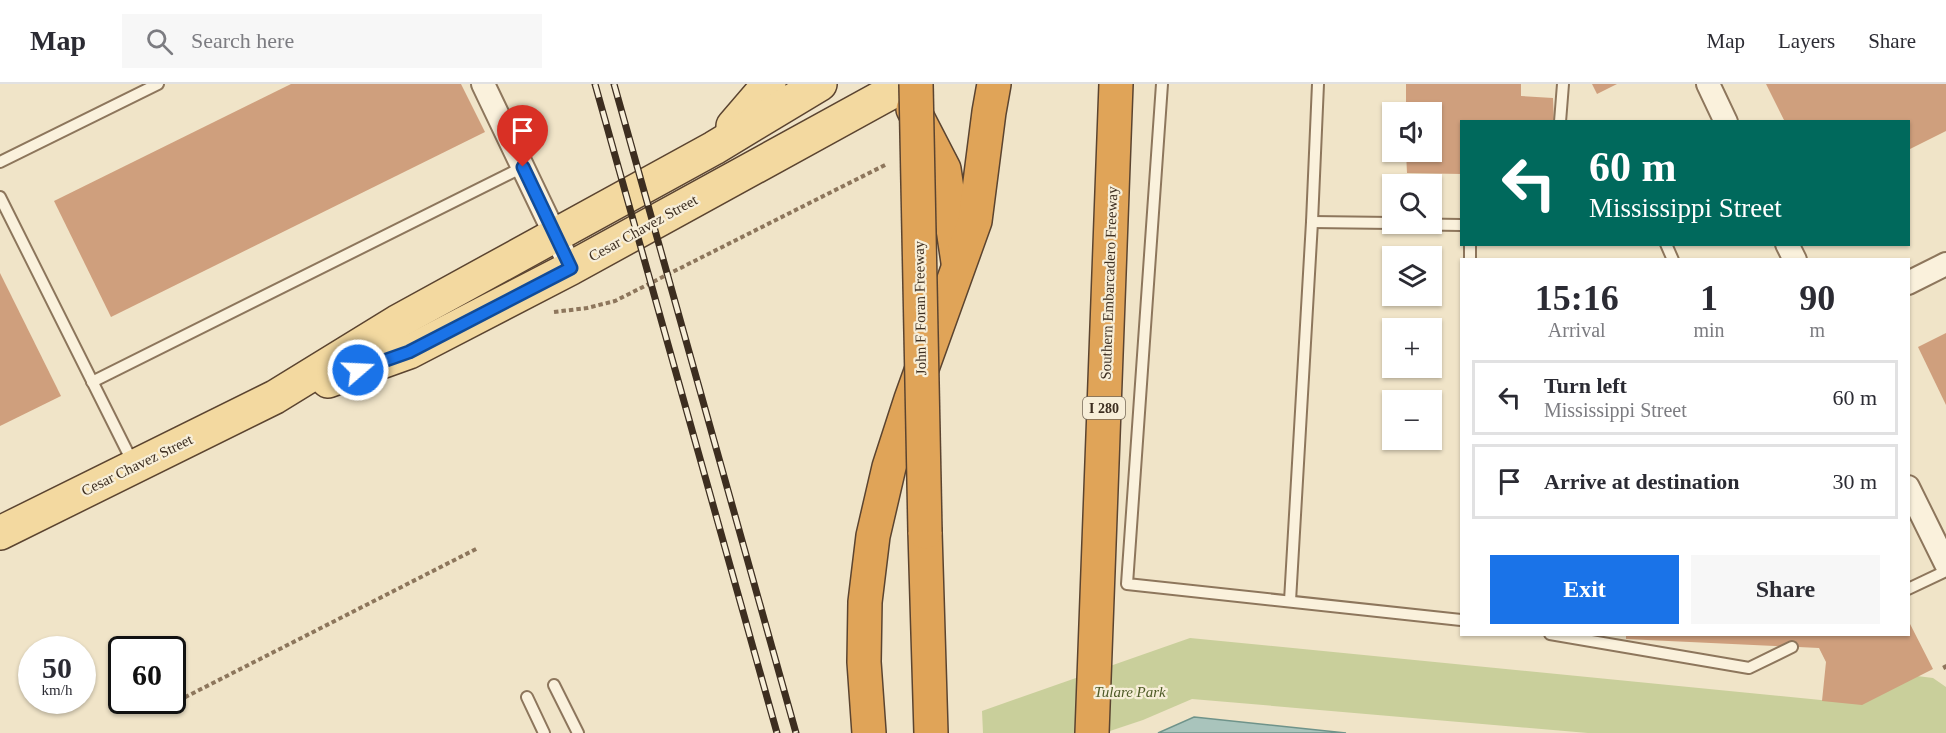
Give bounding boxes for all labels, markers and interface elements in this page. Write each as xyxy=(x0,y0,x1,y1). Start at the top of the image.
search box xyxy=(122,14,542,68)
text: Map xyxy=(30,25,86,56)
icon: search xyxy=(143,25,176,58)
text: Search here xyxy=(191,28,294,53)
text: Map xyxy=(1707,29,1745,53)
text: Layers xyxy=(1778,29,1835,53)
text: Share xyxy=(1868,29,1916,53)
map controls xyxy=(1382,102,1442,450)
button: sound xyxy=(1382,102,1442,162)
pin xyxy=(497,105,548,167)
icon: arrive xyxy=(506,114,539,147)
icon: left xyxy=(1490,144,1568,222)
text: 60 m xyxy=(1589,144,1677,190)
button: search xyxy=(1382,174,1442,234)
street label: Southern Embarcadero Freeway xyxy=(1098,186,1120,380)
street label: Cesar Chavez Street xyxy=(586,191,701,264)
text: Mississippi Street xyxy=(1589,193,1782,223)
street label: John F Foran Freeway xyxy=(911,240,929,375)
button: layers xyxy=(1382,246,1442,306)
text: 15:16 xyxy=(1535,278,1619,318)
text: 1 xyxy=(1700,278,1718,318)
text: 90 xyxy=(1799,278,1835,318)
button: + xyxy=(1382,318,1442,378)
text: Arrival xyxy=(1548,319,1606,341)
text: min xyxy=(1693,319,1725,341)
text: m xyxy=(1810,319,1825,341)
position arrow xyxy=(326,338,390,402)
text: Turn left xyxy=(1544,373,1627,398)
icon: left xyxy=(1493,381,1526,414)
text: 60 m xyxy=(1832,385,1877,410)
button: − xyxy=(1382,390,1442,450)
road number: I 280 xyxy=(1083,397,1125,419)
text: Mississippi Street xyxy=(1544,399,1687,421)
street label: Cesar Chavez Street xyxy=(79,431,196,499)
icon: arrive xyxy=(1493,465,1526,498)
text: Arrive at destination xyxy=(1544,469,1740,494)
text: 30 m xyxy=(1832,469,1877,494)
button: Exit xyxy=(1490,555,1679,624)
button: Share xyxy=(1691,555,1880,624)
speed limit sign: 60 xyxy=(108,636,186,714)
text: 50 xyxy=(42,651,72,684)
text: km/h xyxy=(42,682,72,698)
park label: Tulare Park xyxy=(1094,684,1166,700)

